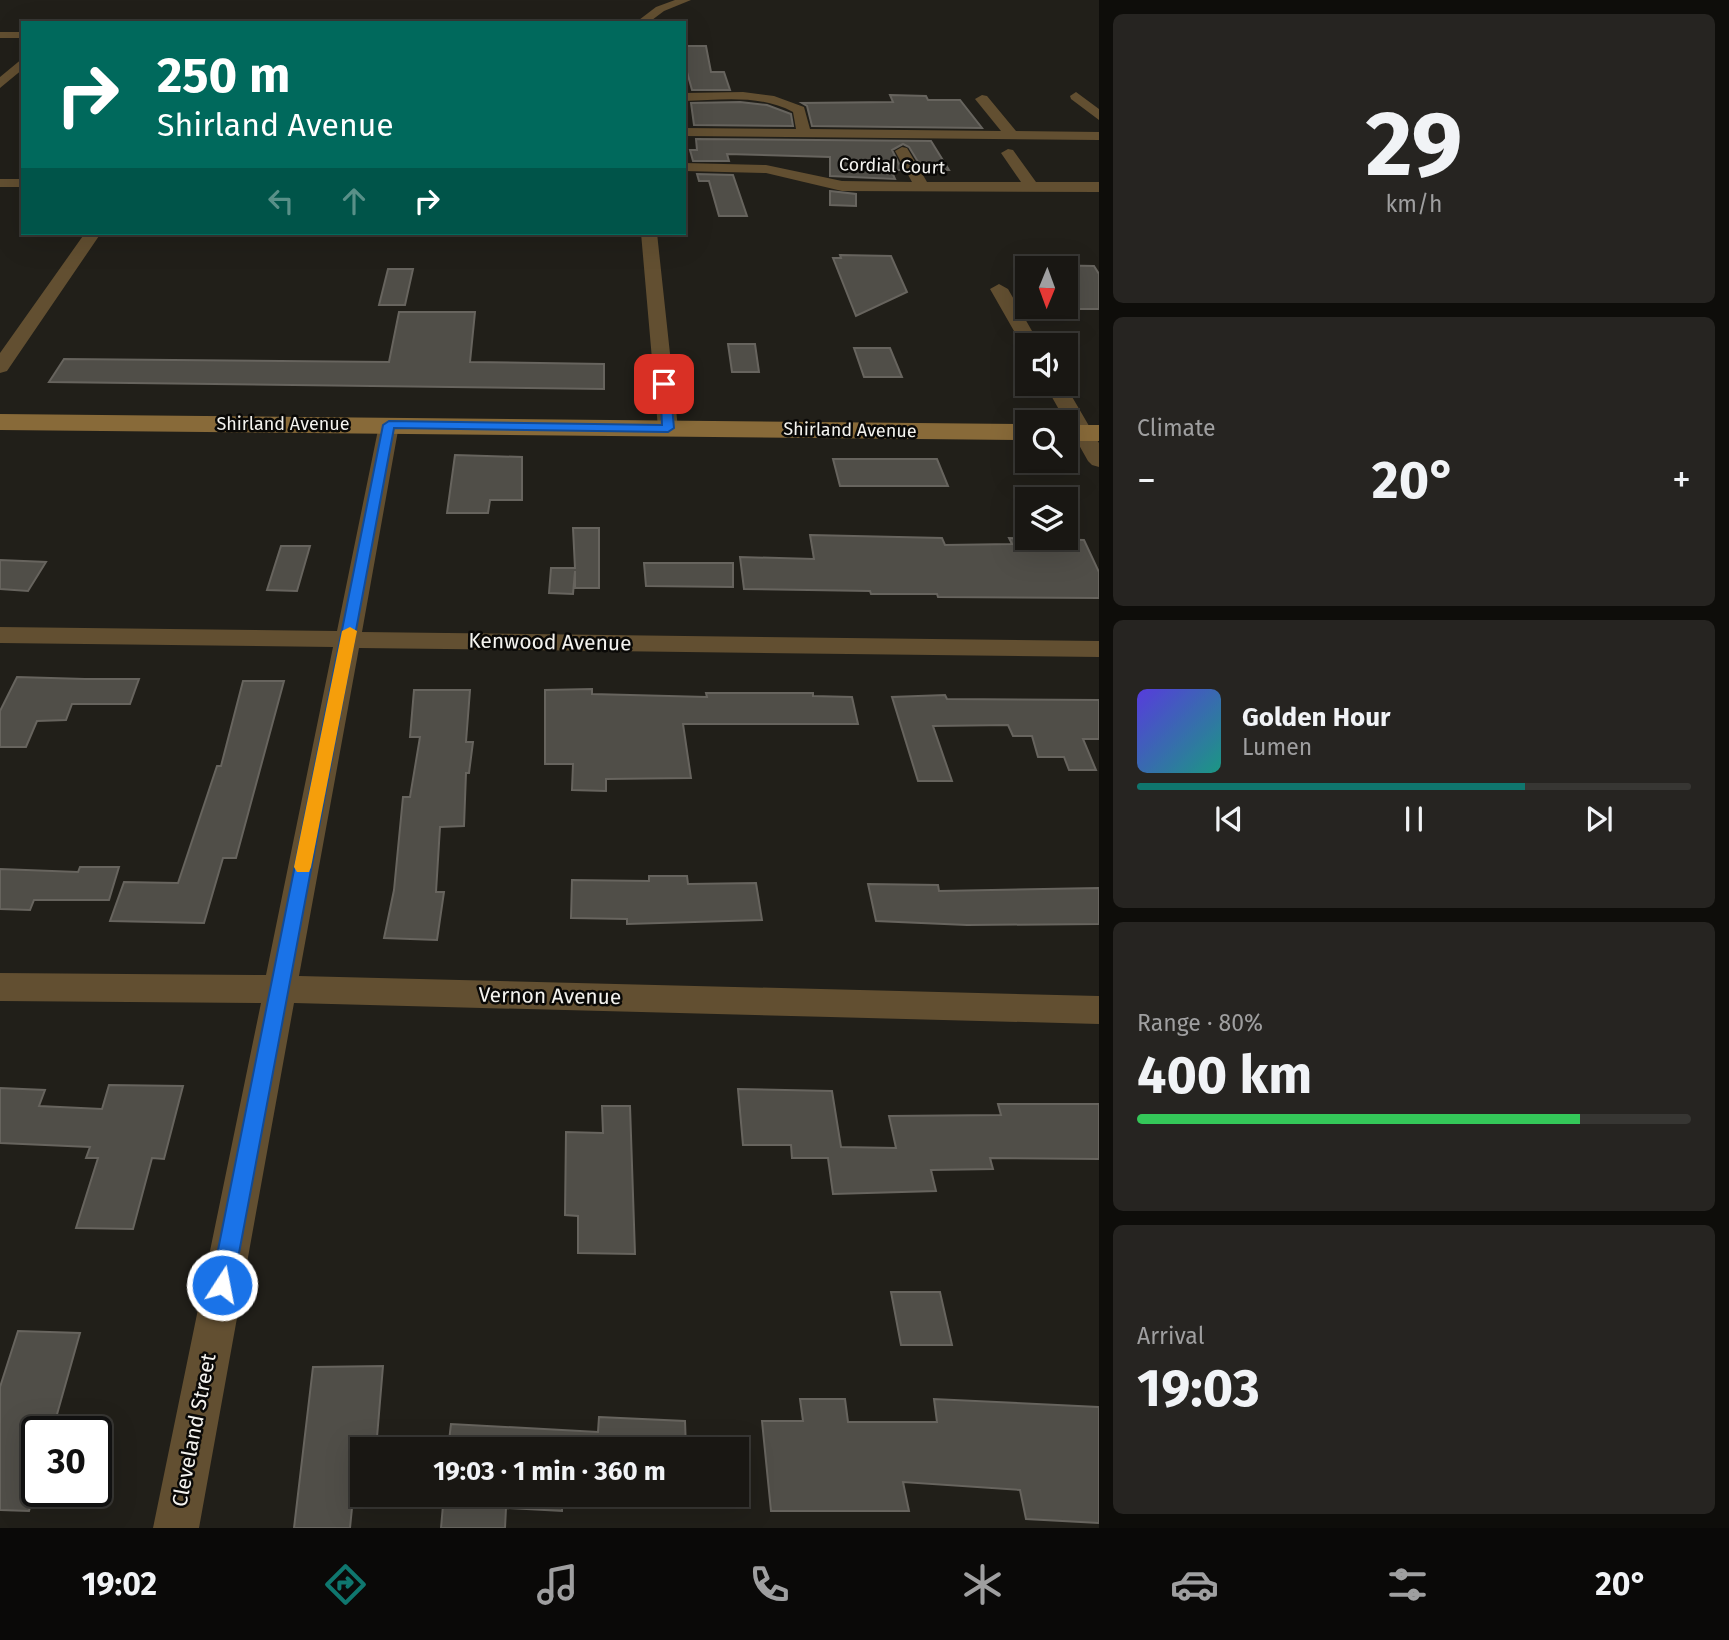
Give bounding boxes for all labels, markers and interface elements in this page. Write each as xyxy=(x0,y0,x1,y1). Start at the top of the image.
text: 250 m xyxy=(157,46,290,105)
icon: right xyxy=(42,49,133,140)
text: 29 xyxy=(1365,90,1463,199)
text: Shirland Avenue xyxy=(157,106,394,144)
street label: Cordial Court xyxy=(839,153,946,179)
icon: left xyxy=(262,182,300,220)
icon: ahead xyxy=(335,182,373,220)
icon: right xyxy=(408,182,446,220)
text: km/h xyxy=(1386,190,1442,218)
north arrow xyxy=(1015,256,1078,318)
map controls xyxy=(1015,256,1078,550)
button: sound xyxy=(1015,333,1078,396)
pin xyxy=(634,354,694,414)
icon: arrive xyxy=(645,365,683,403)
button: search xyxy=(1015,410,1078,473)
street label: Shirland Avenue xyxy=(216,413,350,435)
text: Climate xyxy=(1137,414,1216,442)
street label: Shirland Avenue xyxy=(783,418,917,442)
text: 20° xyxy=(1372,449,1456,512)
text: − xyxy=(1137,457,1156,503)
text: + xyxy=(1672,457,1691,503)
button: layers xyxy=(1015,487,1078,550)
street label: Kenwood Avenue xyxy=(468,628,632,656)
text: Golden Hour xyxy=(1242,702,1390,733)
text: Lumen xyxy=(1242,733,1312,761)
icon: previous xyxy=(1210,800,1248,838)
icon: pause xyxy=(1395,800,1433,838)
icon: next xyxy=(1580,800,1618,838)
street label: Vernon Avenue xyxy=(478,982,622,1010)
text: Range · 80% xyxy=(1137,1009,1263,1037)
text: 400 km xyxy=(1137,1044,1312,1107)
position arrow xyxy=(185,1248,259,1322)
text: Arrival xyxy=(1137,1322,1204,1350)
street label: Cleveland Street xyxy=(166,1351,222,1509)
text: 19:03 xyxy=(1137,1357,1260,1420)
speed limit sign: 30 xyxy=(21,1416,112,1507)
text: 19:03 · 1 min · 360 m xyxy=(433,1456,666,1487)
icon: directions xyxy=(321,1560,370,1609)
icon: music xyxy=(533,1560,582,1609)
icon: phone xyxy=(745,1560,794,1609)
icon: climate xyxy=(958,1560,1007,1609)
icon: car xyxy=(1170,1560,1219,1609)
icon: filters xyxy=(1383,1560,1432,1609)
text: 19:02 xyxy=(82,1565,157,1603)
text: 20° xyxy=(1595,1565,1647,1603)

